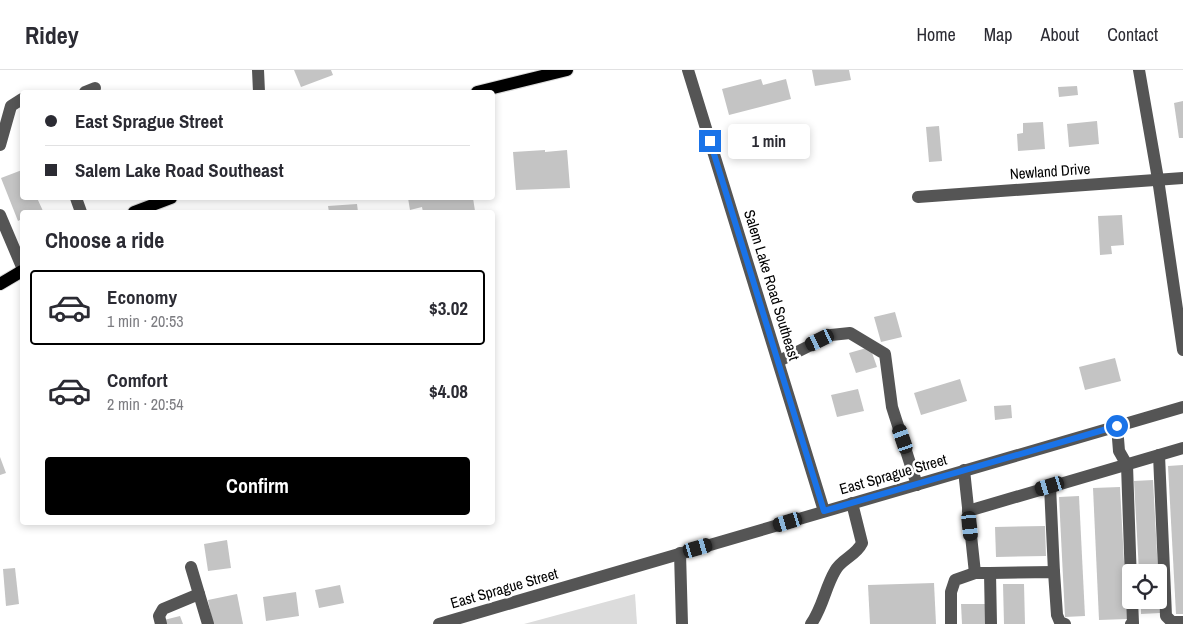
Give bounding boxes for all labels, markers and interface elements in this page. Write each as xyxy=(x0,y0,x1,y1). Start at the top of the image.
text: Ridey xyxy=(25,19,79,51)
text: Home xyxy=(916,22,956,47)
text: Map xyxy=(984,22,1013,47)
text: About xyxy=(1041,22,1079,47)
text: Contact xyxy=(1107,22,1158,47)
text: East Sprague Street xyxy=(75,108,223,134)
callout: 1 min xyxy=(728,124,810,158)
route end xyxy=(699,130,721,152)
text: 1 min xyxy=(752,130,786,152)
text: Salem Lake Road Southeast xyxy=(75,157,284,183)
street label: Newland Drive xyxy=(1009,158,1091,184)
street label: Salem Lake Road Southeast xyxy=(739,207,805,363)
text: Choose a ride xyxy=(45,225,164,255)
text: Economy xyxy=(107,284,177,310)
icon: car xyxy=(47,285,92,330)
text: $3.02 xyxy=(429,295,468,321)
text: 1 min · 20:53 xyxy=(107,310,184,332)
car xyxy=(803,327,836,353)
text: Comfort xyxy=(107,367,168,393)
icon: car xyxy=(47,368,92,413)
text: $4.08 xyxy=(429,378,468,404)
text: 2 min · 20:54 xyxy=(107,393,184,415)
route start xyxy=(1106,415,1128,437)
car xyxy=(891,422,914,456)
street label: East Sprague Street xyxy=(837,448,950,499)
button: Confirm xyxy=(45,457,470,515)
car xyxy=(1033,474,1066,498)
car xyxy=(771,510,804,534)
car xyxy=(960,510,979,542)
car xyxy=(681,537,714,559)
street label: East Sprague Street xyxy=(448,562,561,613)
map controls xyxy=(1122,564,1167,609)
button: locate xyxy=(1122,564,1167,609)

